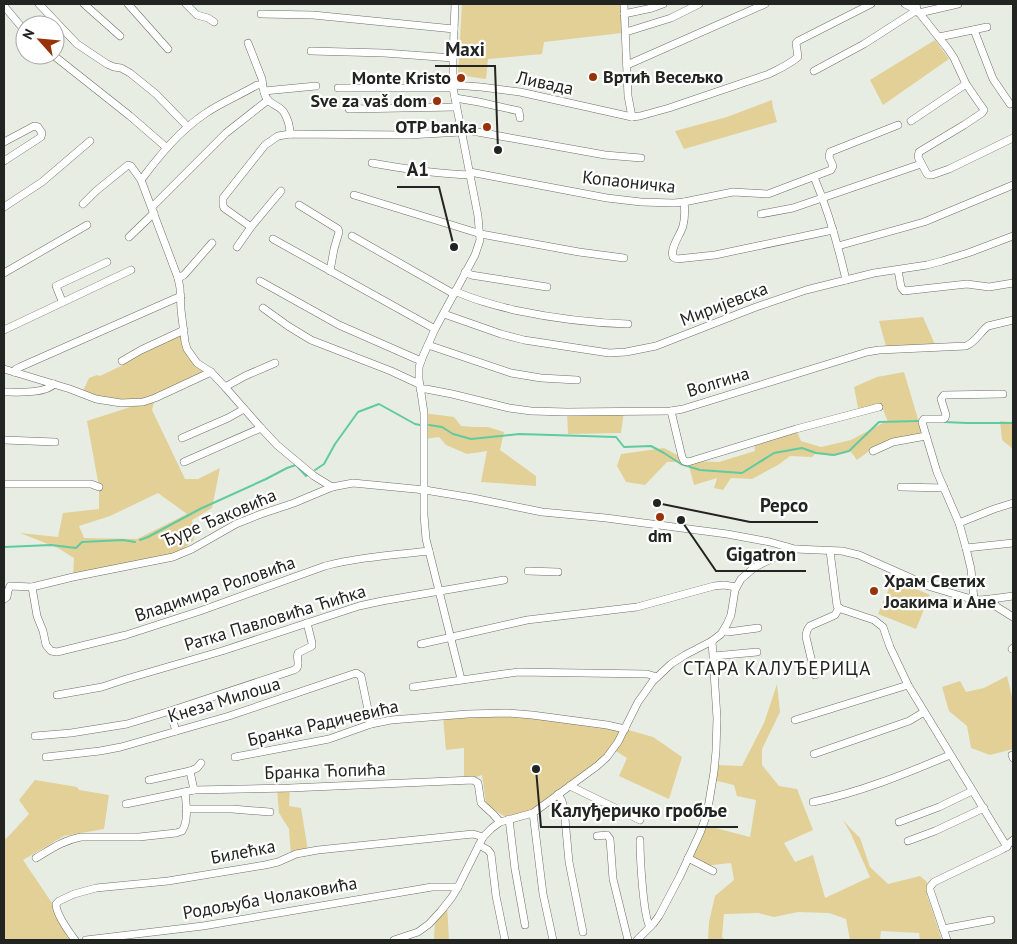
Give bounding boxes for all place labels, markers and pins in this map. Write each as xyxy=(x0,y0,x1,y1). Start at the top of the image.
callout: Maxi xyxy=(435,32,495,66)
place label: Вртић Весељко xyxy=(603,65,723,88)
place label: Monte Kristo xyxy=(352,66,451,89)
marker: Вртић Весељко xyxy=(587,71,599,83)
marker: Monte Kristo xyxy=(455,72,467,84)
place label: Sve za vaš dom xyxy=(310,89,427,112)
marker: Sve za vaš dom xyxy=(431,95,443,107)
place label: OTP banka xyxy=(395,115,477,138)
marker: OTP banka xyxy=(481,121,493,133)
callout: A1 xyxy=(397,153,439,187)
callout: Pepco xyxy=(750,488,818,522)
marker: dm xyxy=(654,511,666,523)
place label: dm xyxy=(648,524,672,547)
callout: Gigatron xyxy=(716,537,806,571)
place label: Храм Светих Јоакима и Ане xyxy=(883,569,996,613)
marker: Храм Светих Јоакима и Ане xyxy=(868,585,880,597)
callout: Калуђеричко гробље xyxy=(541,793,738,827)

